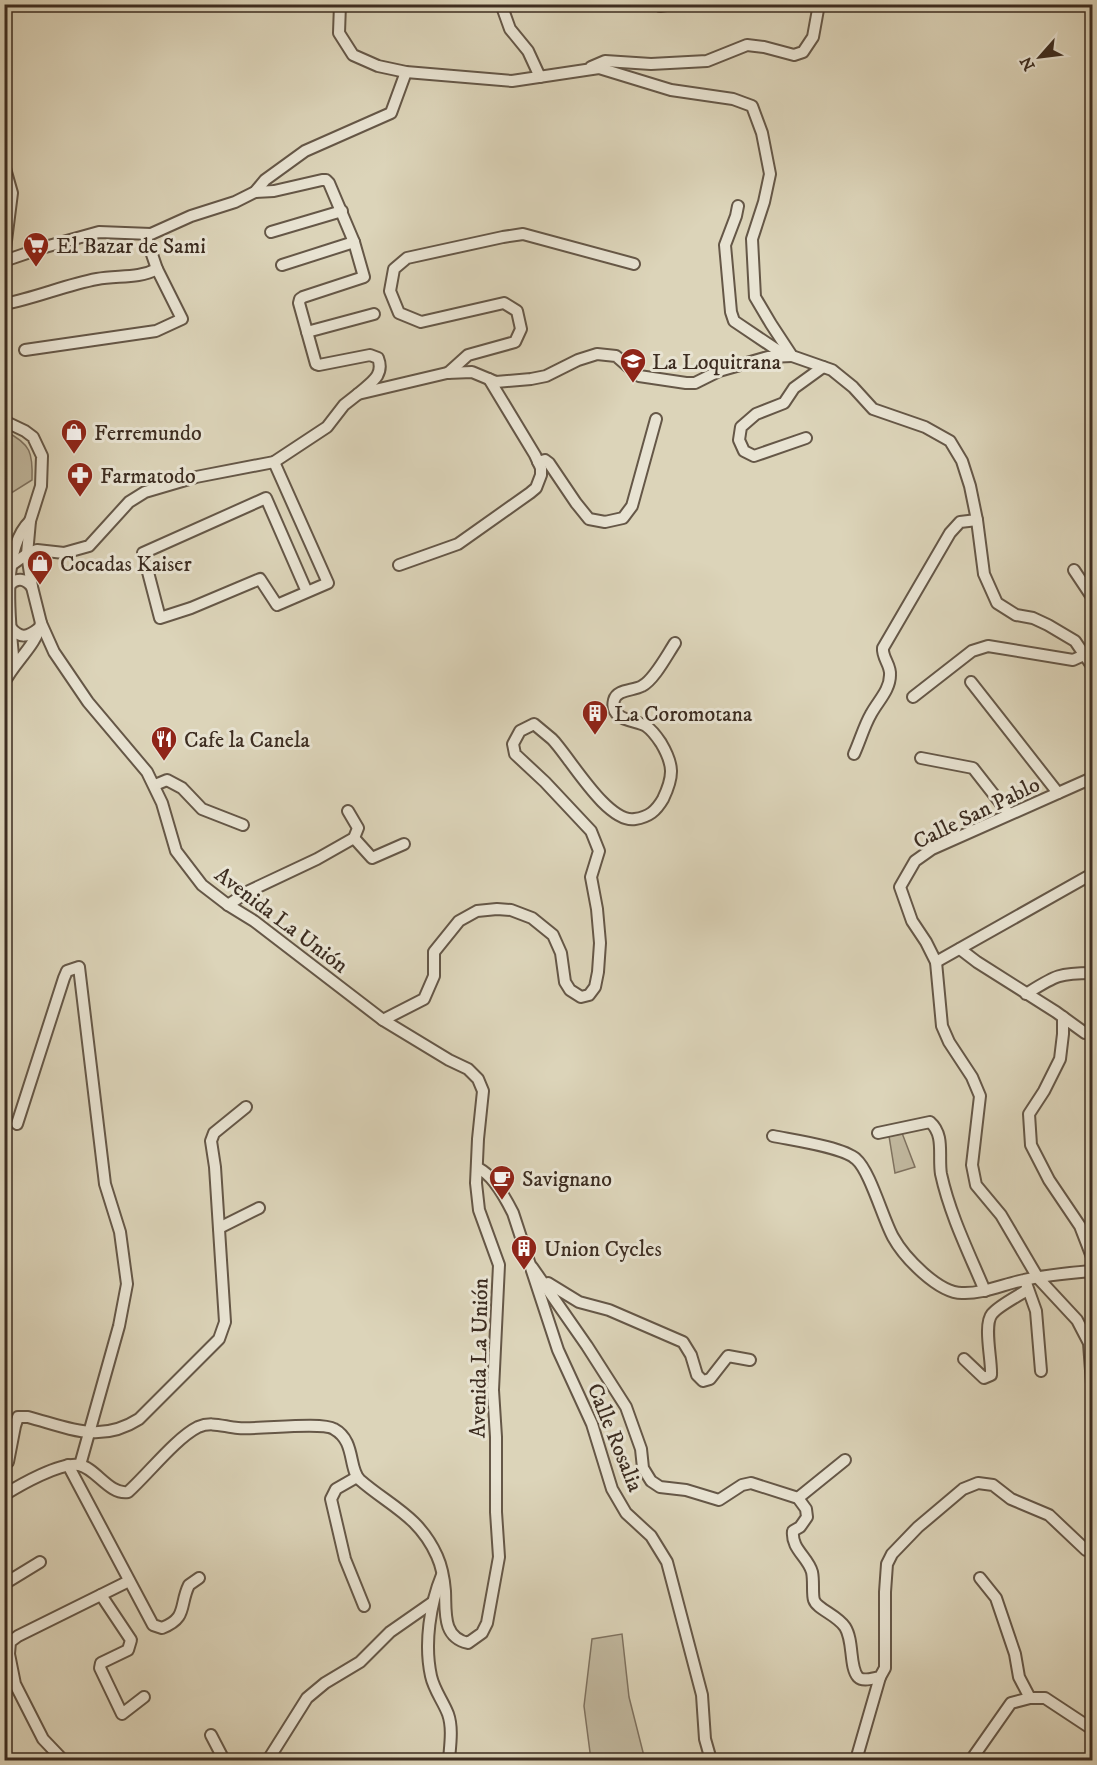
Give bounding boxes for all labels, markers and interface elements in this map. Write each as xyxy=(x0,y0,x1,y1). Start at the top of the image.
north arrow xyxy=(1010,27,1070,87)
text: N xyxy=(1016,53,1040,74)
supermarket icon: El Bazar de Sami xyxy=(21,230,51,268)
place label: El Bazar de Sami xyxy=(56,233,206,260)
school or university icon: La Loquitrana xyxy=(618,346,648,384)
place label: La Loquitrana xyxy=(652,349,782,376)
shop icon: Ferremundo xyxy=(59,417,89,455)
place label: Ferremundo xyxy=(94,420,202,447)
pharmacy icon: Farmatodo xyxy=(65,460,95,498)
place label: Farmatodo xyxy=(100,463,196,490)
shop icon: Cocadas Kaiser xyxy=(25,548,55,586)
place label: Cocadas Kaiser xyxy=(60,551,192,578)
building icon: La Coromotana xyxy=(580,698,610,736)
place label: La Coromotana xyxy=(614,701,753,728)
restaurant icon: Cafe la Canela xyxy=(149,724,179,762)
place label: Cafe la Canela xyxy=(184,727,311,754)
street label: Calle San Pablo xyxy=(909,771,1044,856)
street label: Avenida La Unión xyxy=(209,861,354,980)
cafe icon: Savignano xyxy=(487,1163,517,1201)
place label: Savignano xyxy=(522,1166,612,1193)
building icon: Union Cycles xyxy=(509,1233,539,1271)
place label: Union Cycles xyxy=(544,1236,662,1263)
street label: Avenida La Unión xyxy=(465,1277,494,1438)
street label: Calle Rosalia xyxy=(581,1379,649,1496)

